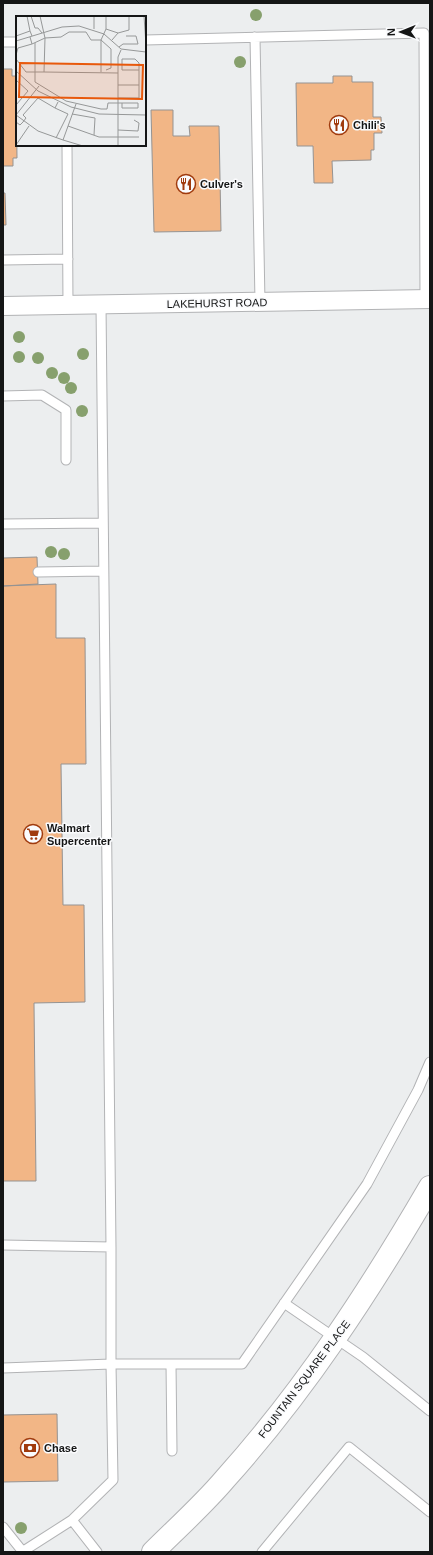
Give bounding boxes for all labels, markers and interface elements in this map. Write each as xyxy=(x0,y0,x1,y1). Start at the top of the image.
north arrow xyxy=(381,12,421,52)
inset map xyxy=(16,16,146,146)
text: N xyxy=(385,28,397,36)
restaurant icon: Chili's xyxy=(328,114,350,136)
place label: Chili's xyxy=(353,119,386,131)
restaurant icon: Culver's xyxy=(175,173,197,195)
place label: Culver's xyxy=(200,178,243,190)
street label: LAKEHURST ROAD xyxy=(167,296,267,310)
place label: Walmart Supercenter xyxy=(47,822,112,847)
supermarket icon: Walmart Supercenter xyxy=(22,823,44,845)
street label: FOUNTAIN SQUARE PLACE xyxy=(256,1318,352,1440)
bank icon: Chase xyxy=(19,1437,41,1459)
place label: Chase xyxy=(44,1442,77,1454)

